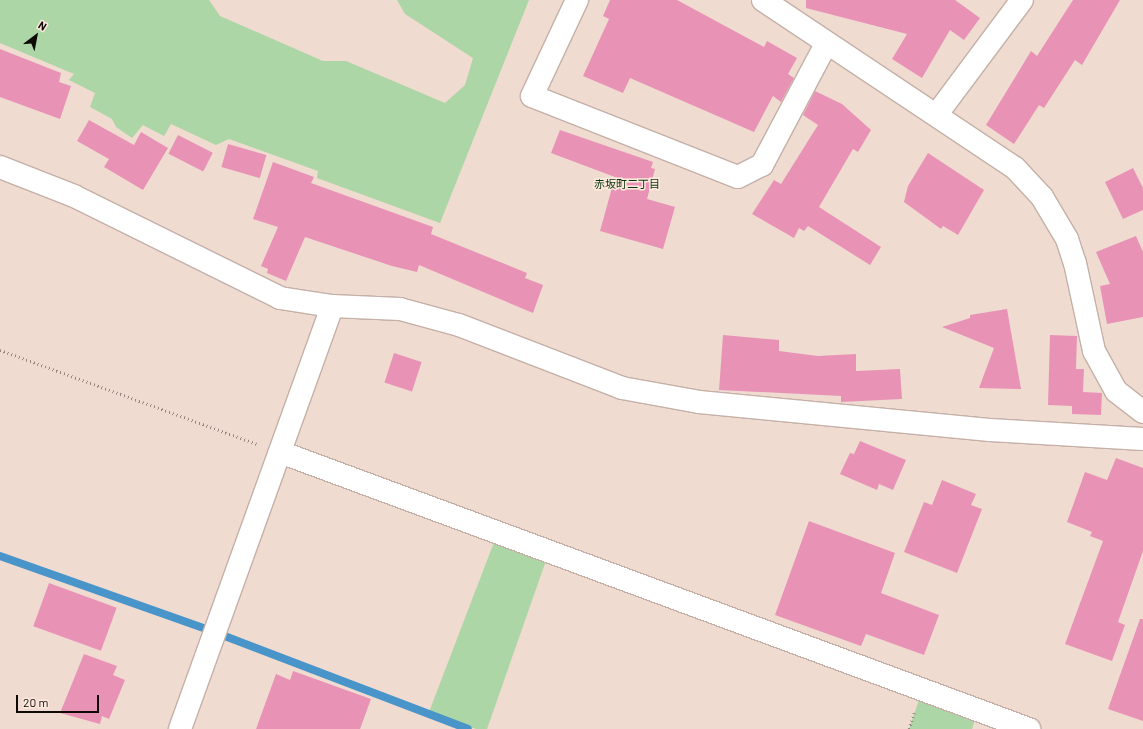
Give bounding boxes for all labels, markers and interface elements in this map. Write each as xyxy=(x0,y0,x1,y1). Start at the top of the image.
north arrow xyxy=(16,16,56,56)
text: N xyxy=(36,18,49,33)
district label: 赤坂町二丁目 xyxy=(594,177,660,191)
scale bar xyxy=(18,687,101,713)
text: 20 m xyxy=(23,695,49,709)

